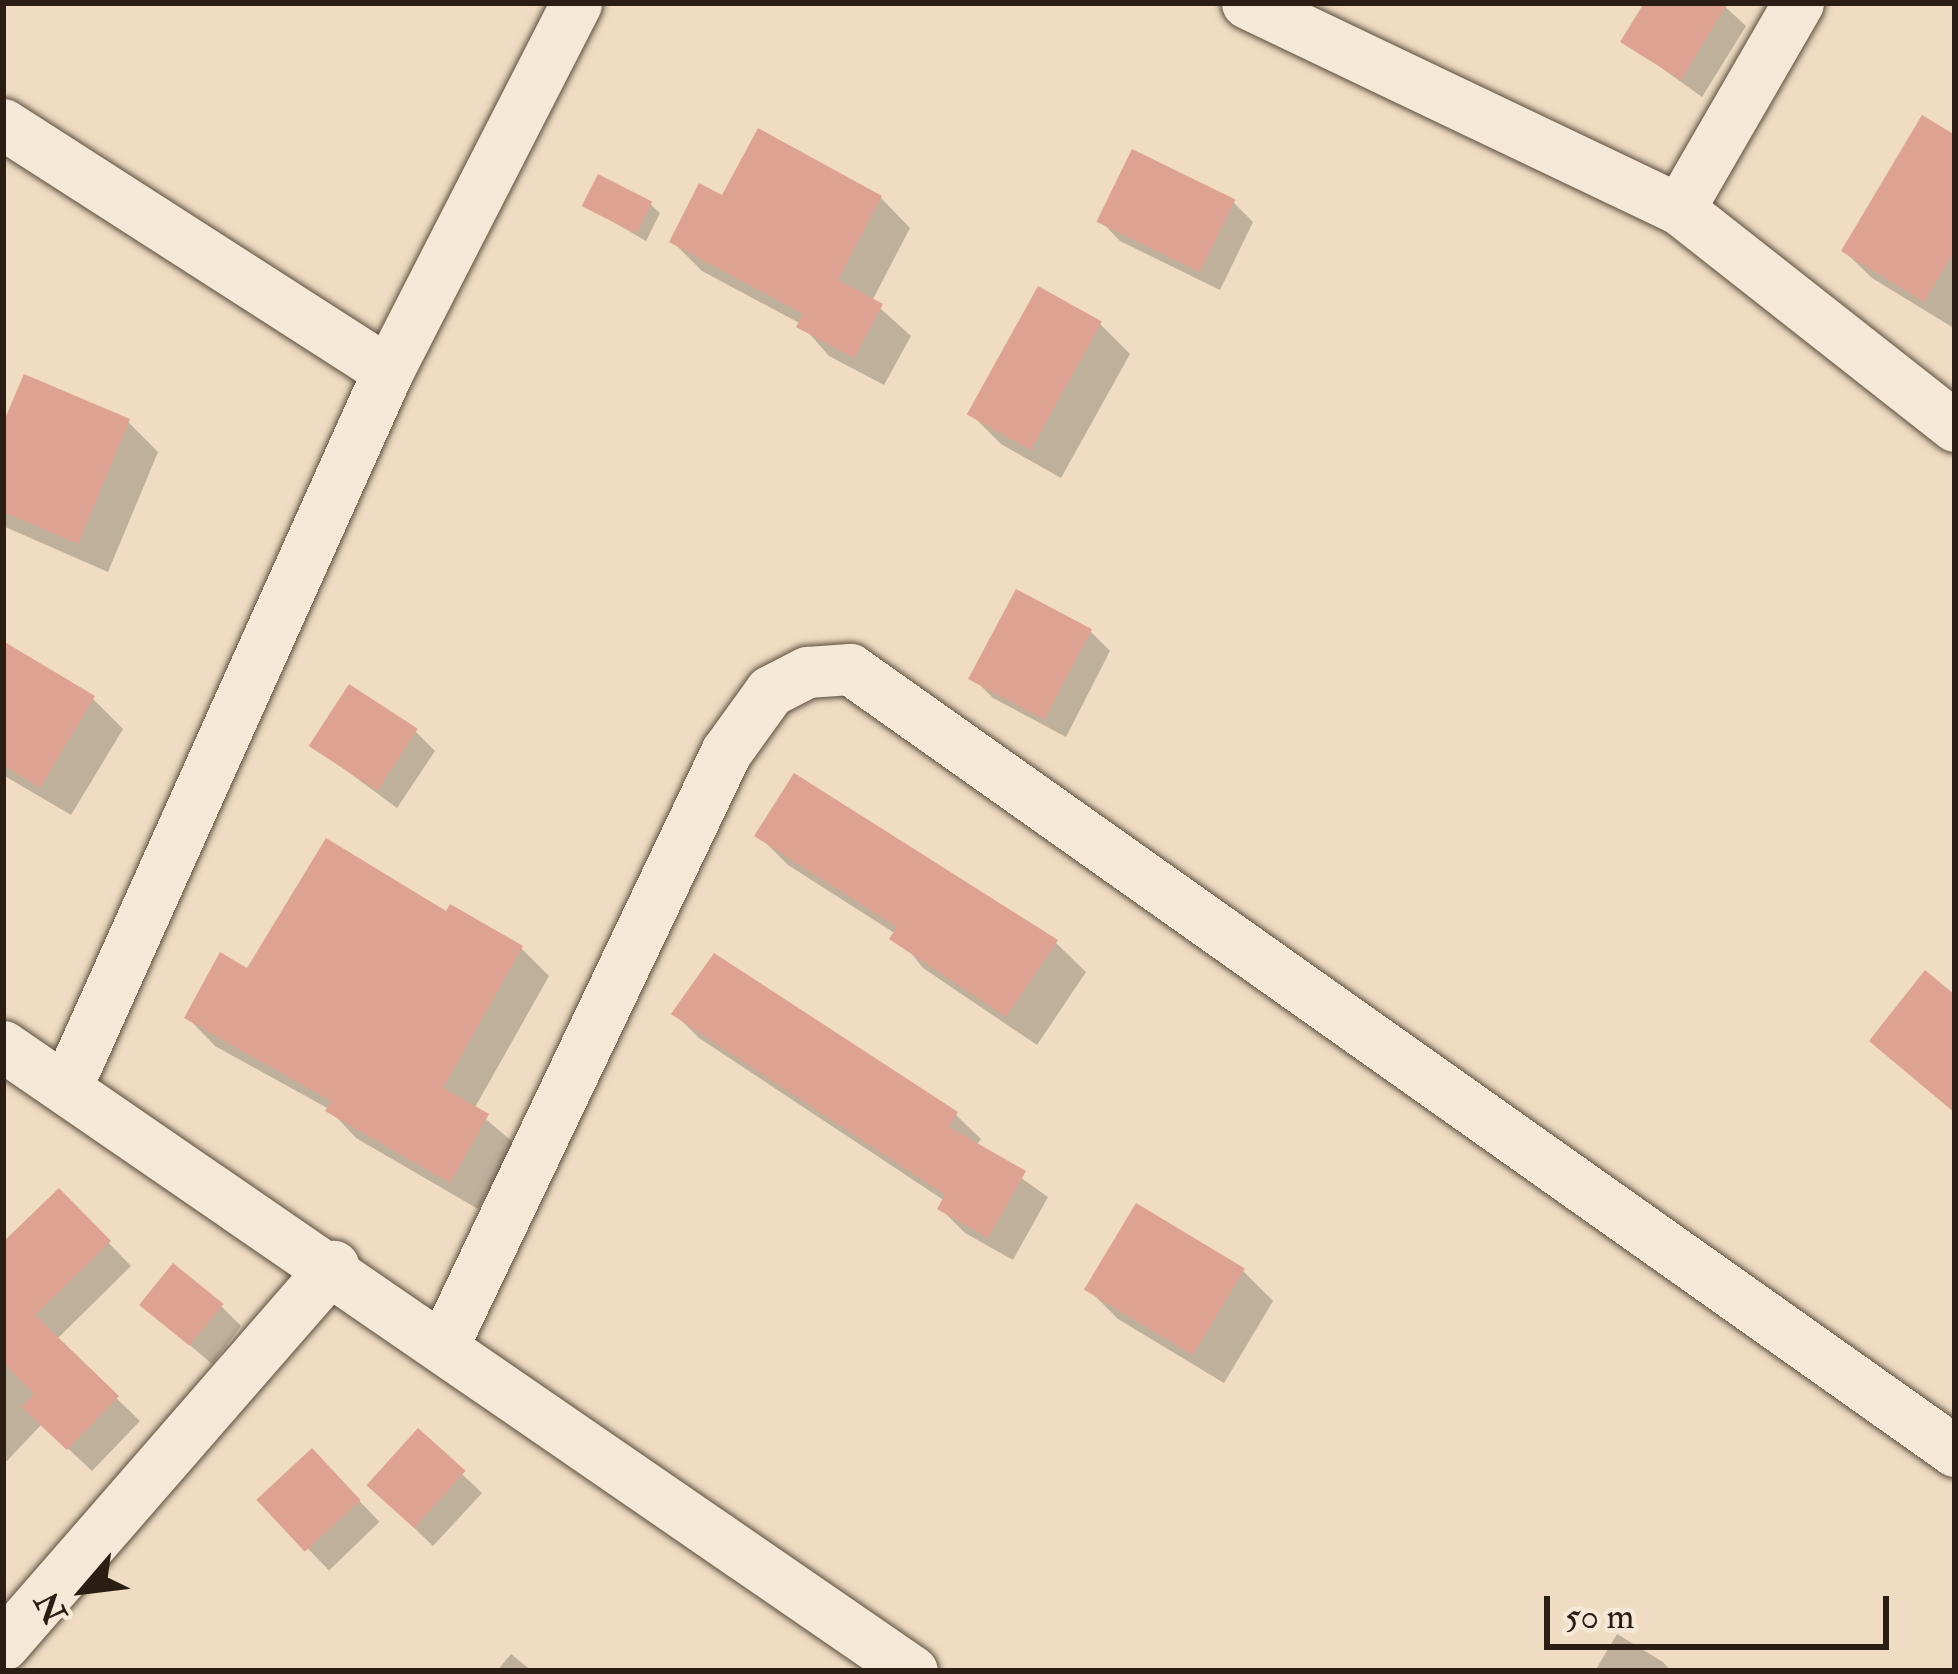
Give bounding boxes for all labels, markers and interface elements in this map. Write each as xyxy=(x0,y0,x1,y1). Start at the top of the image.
north arrow xyxy=(24,1530,144,1650)
scale bar xyxy=(1550,1572,1895,1646)
text: N xyxy=(27,1584,77,1630)
text: 50 m xyxy=(1565,1594,1634,1639)

